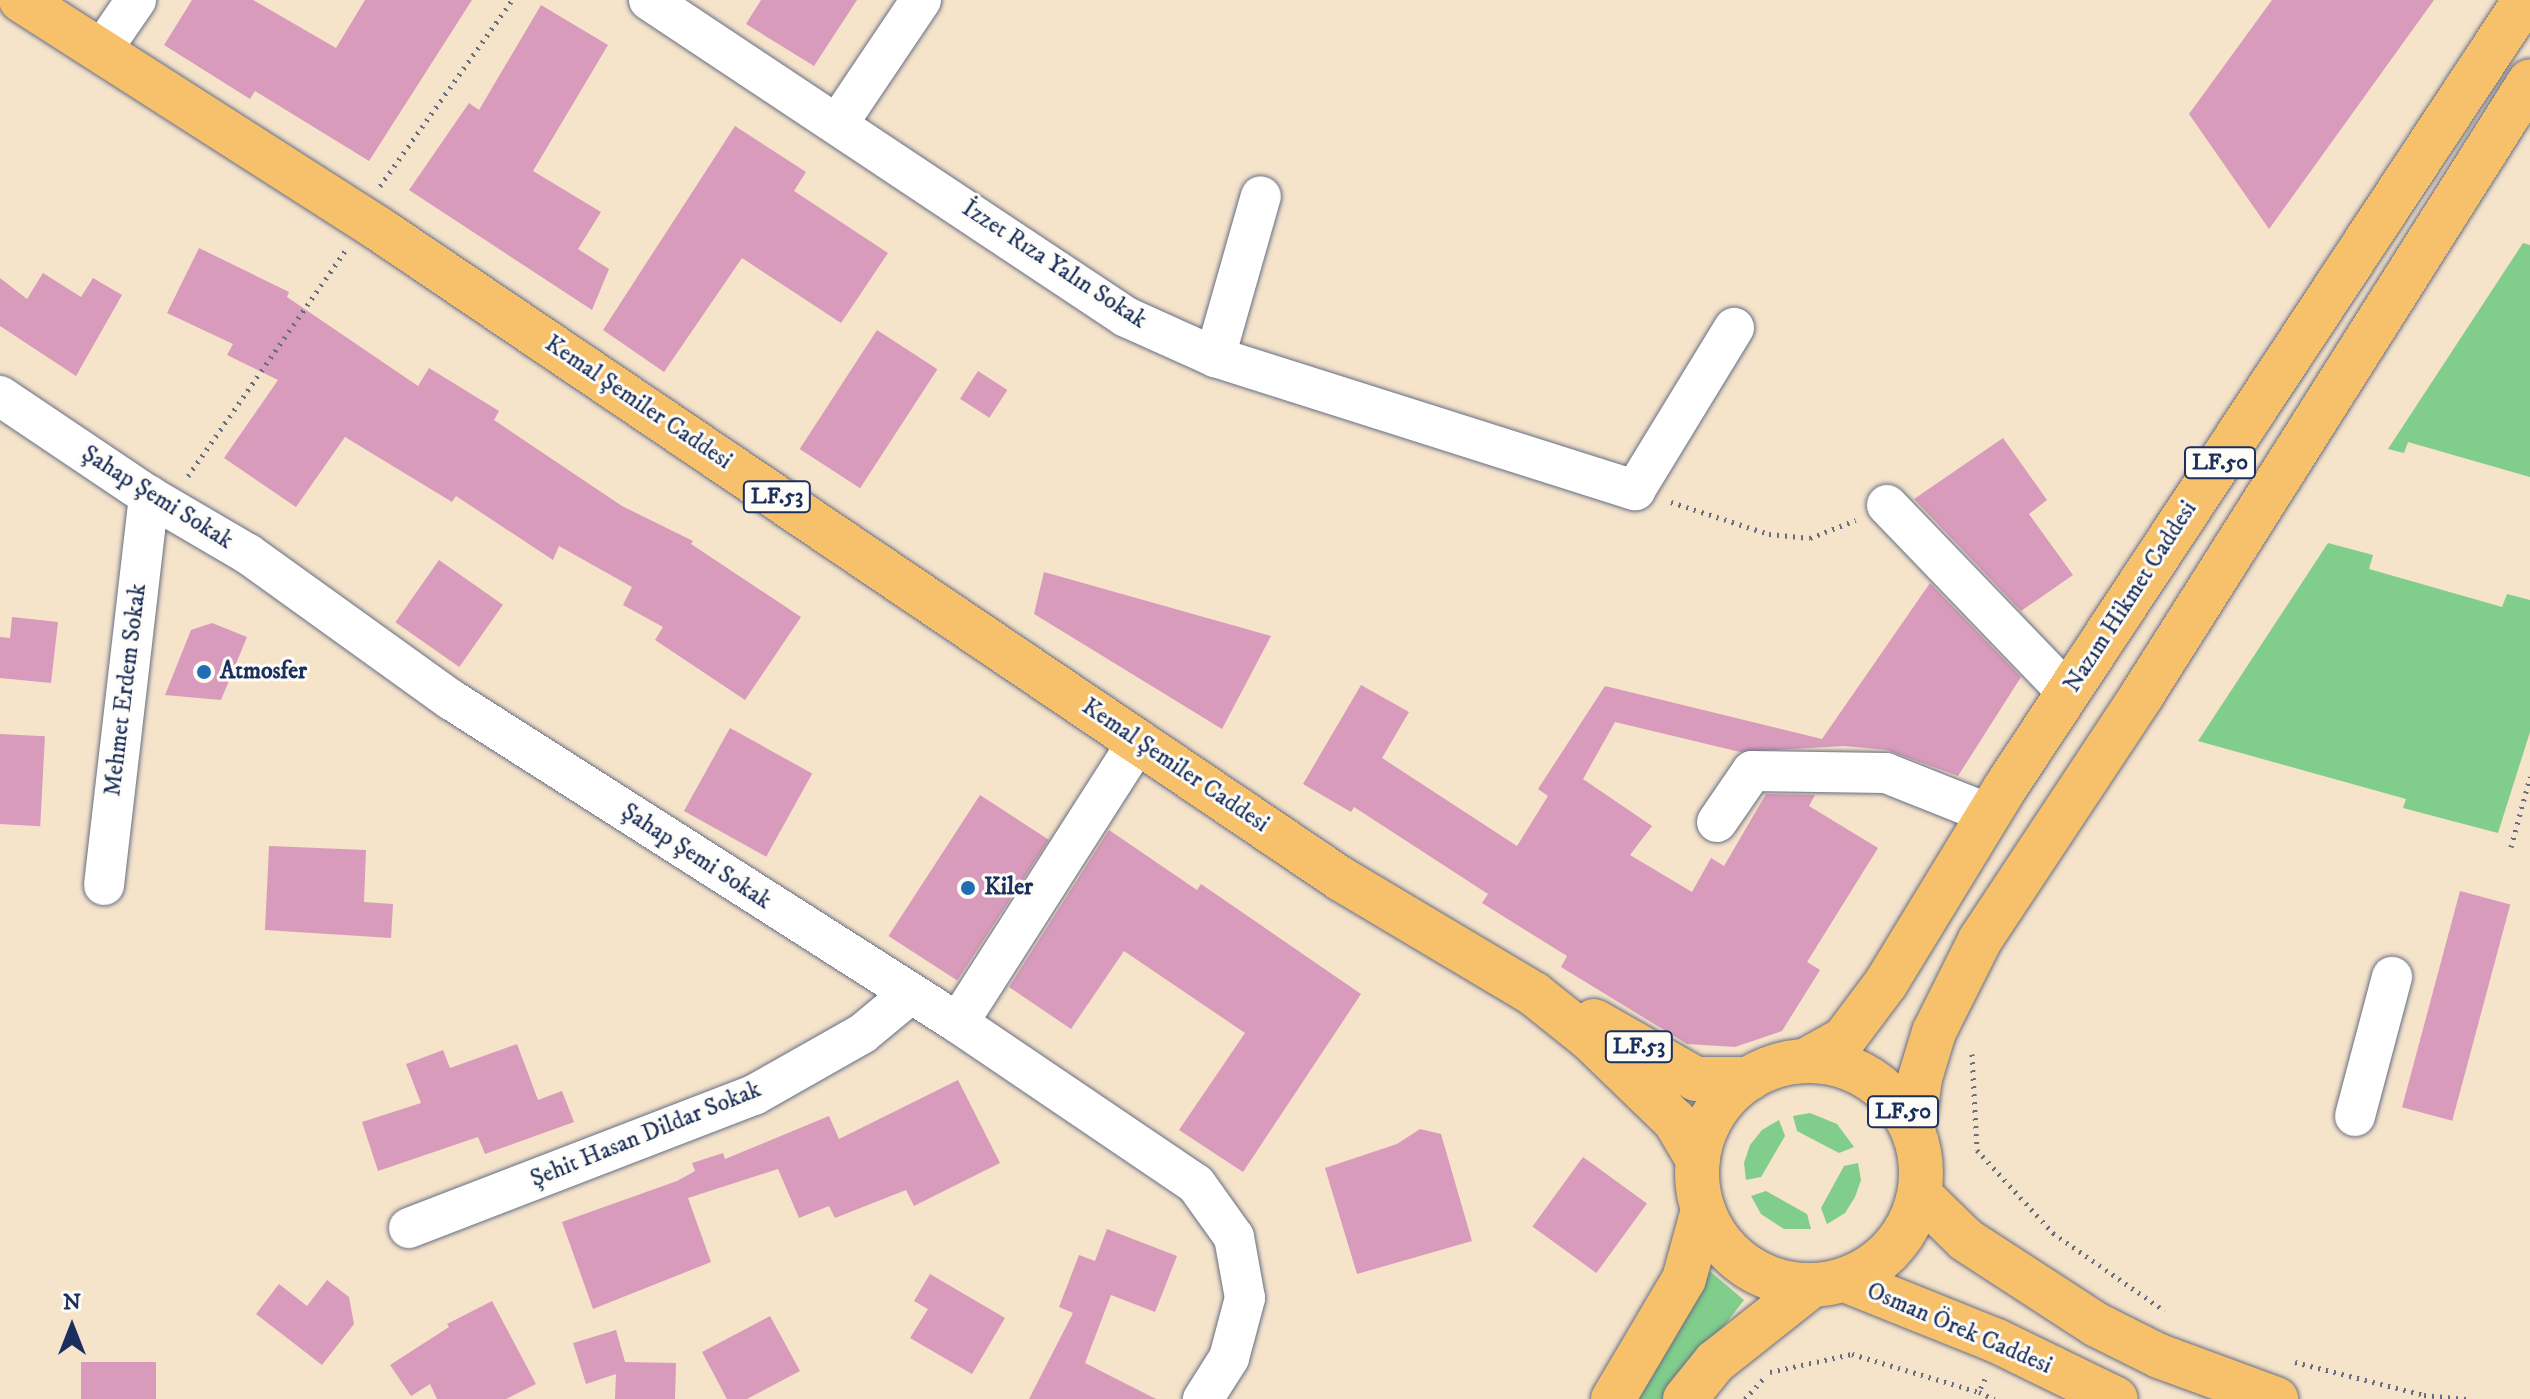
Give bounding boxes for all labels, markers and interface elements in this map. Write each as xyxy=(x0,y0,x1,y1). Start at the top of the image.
street label: İzzet Rıza Yalın Sokak xyxy=(956,195,1152,335)
street label: Kemal Şemiler Caddesi xyxy=(539,330,737,476)
street label: Şahap Şemi Sokak xyxy=(76,440,238,556)
road number: LF.50 xyxy=(2184,445,2256,481)
road number: LF.53 xyxy=(741,479,813,515)
street label: Nazım Hikmet Caddesi xyxy=(2058,496,2204,698)
street label: Mehmet Erdem Sokak xyxy=(99,582,153,798)
place label: Atmosfer xyxy=(220,658,307,686)
marker: Atmosfer xyxy=(195,663,213,681)
street label: Kemal Şemiler Caddesi xyxy=(1076,693,1274,839)
street label: Şahap Şemi Sokak xyxy=(616,798,776,916)
place label: Kiler xyxy=(984,874,1033,902)
marker: Kiler xyxy=(959,879,977,897)
road number: LF.53 xyxy=(1603,1029,1675,1065)
street label: Şehit Hasan Dildar Sokak xyxy=(527,1076,765,1194)
road number: LF.50 xyxy=(1867,1094,1939,1130)
street label: Osman Örek Caddesi xyxy=(1862,1277,2056,1381)
north arrow xyxy=(32,1287,112,1367)
text: N xyxy=(63,1289,81,1316)

